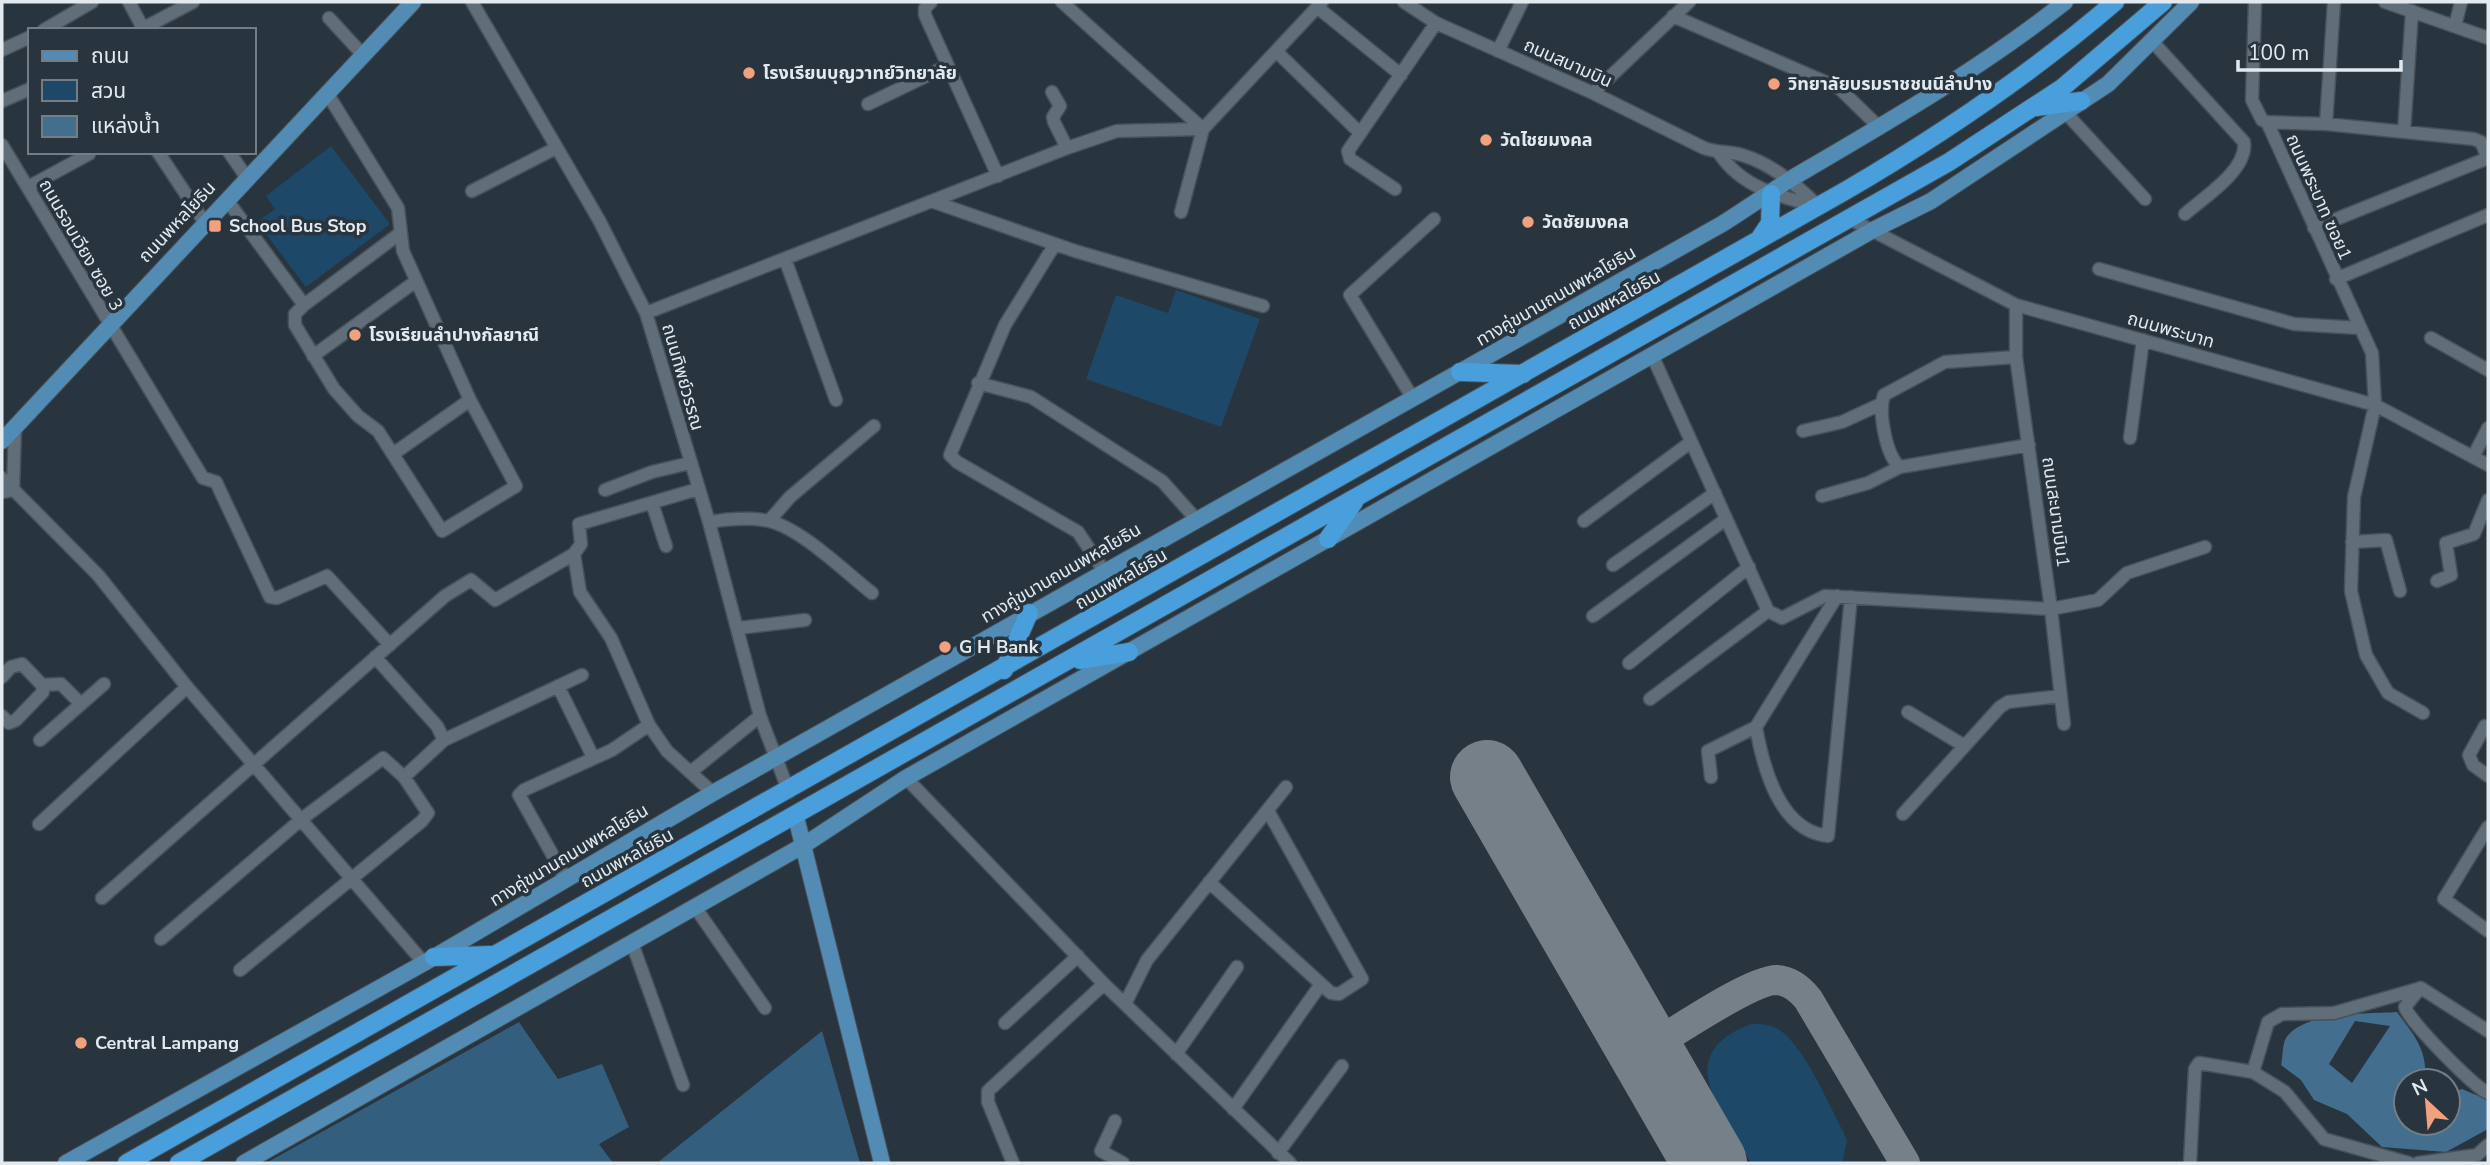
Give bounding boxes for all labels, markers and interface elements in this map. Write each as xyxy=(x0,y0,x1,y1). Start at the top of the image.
legend xyxy=(28,28,256,154)
scale bar xyxy=(2238,28,2401,72)
street label: ถนนสนามบิน xyxy=(1520,33,1616,93)
text: 100 m xyxy=(2248,39,2309,67)
text: ถนน xyxy=(91,42,129,70)
place label: โรงเรียนบุญวาทย์วิทยาลัย xyxy=(763,61,957,85)
marker: โรงเรียนบุญวาทย์วิทยาลัย xyxy=(741,65,757,81)
place label: วิทยาลัยบรมราชชนนีลำปาง xyxy=(1788,72,1992,96)
marker: วิทยาลัยบรมราชชนนีลำปาง xyxy=(1766,76,1782,92)
text: สวน xyxy=(91,77,126,105)
text: แหล่งน้ำ xyxy=(91,111,160,140)
place label: วัดไชยมงคล xyxy=(1500,128,1593,152)
street label: ถนนพระบาท ฃอย1 xyxy=(2280,130,2358,264)
marker: วัดไชยมงคล xyxy=(1478,132,1494,148)
street label: ถนนรอบเวียง ซอย 3 xyxy=(34,175,128,315)
street label: ถนนพหลโยธิน xyxy=(133,176,221,268)
place label: วัดชัยมงคล xyxy=(1542,210,1629,234)
place label: School Bus Stop xyxy=(229,214,367,238)
marker: วัดชัยมงคล xyxy=(1520,214,1536,230)
marker: School Bus Stop xyxy=(207,218,223,234)
street label: ทางคู่ขนานถนนพหลโยธิน xyxy=(1472,241,1640,351)
street label: ถนนพหลโยธิน xyxy=(1564,266,1664,334)
street label: ถนนพระบาท xyxy=(2125,306,2217,354)
street label: ถนนทิพย์วรรณ xyxy=(656,321,710,433)
place label: โรงเรียนลำปางกัลยาณี xyxy=(369,323,539,347)
marker: โรงเรียนลำปางกัลยาณี xyxy=(347,327,363,343)
street label: ถนนสะนามบิน1 xyxy=(2036,455,2076,569)
street label: ทางคู่ขนานถนนพหลโยธิน xyxy=(977,518,1145,628)
street label: ถนนพหลโยธิน xyxy=(1071,544,1171,614)
place label: G H Bank xyxy=(959,635,1039,659)
marker: G H Bank xyxy=(937,639,953,655)
street label: ทางคู่ขนานถนนพหลโยธิน xyxy=(486,799,652,911)
street label: ถนนพหลโยธิน xyxy=(577,824,677,892)
place label: Central Lampang xyxy=(95,1031,239,1055)
marker: Central Lampang xyxy=(73,1035,89,1051)
north arrow xyxy=(2392,1067,2462,1137)
text: N xyxy=(2408,1073,2432,1102)

